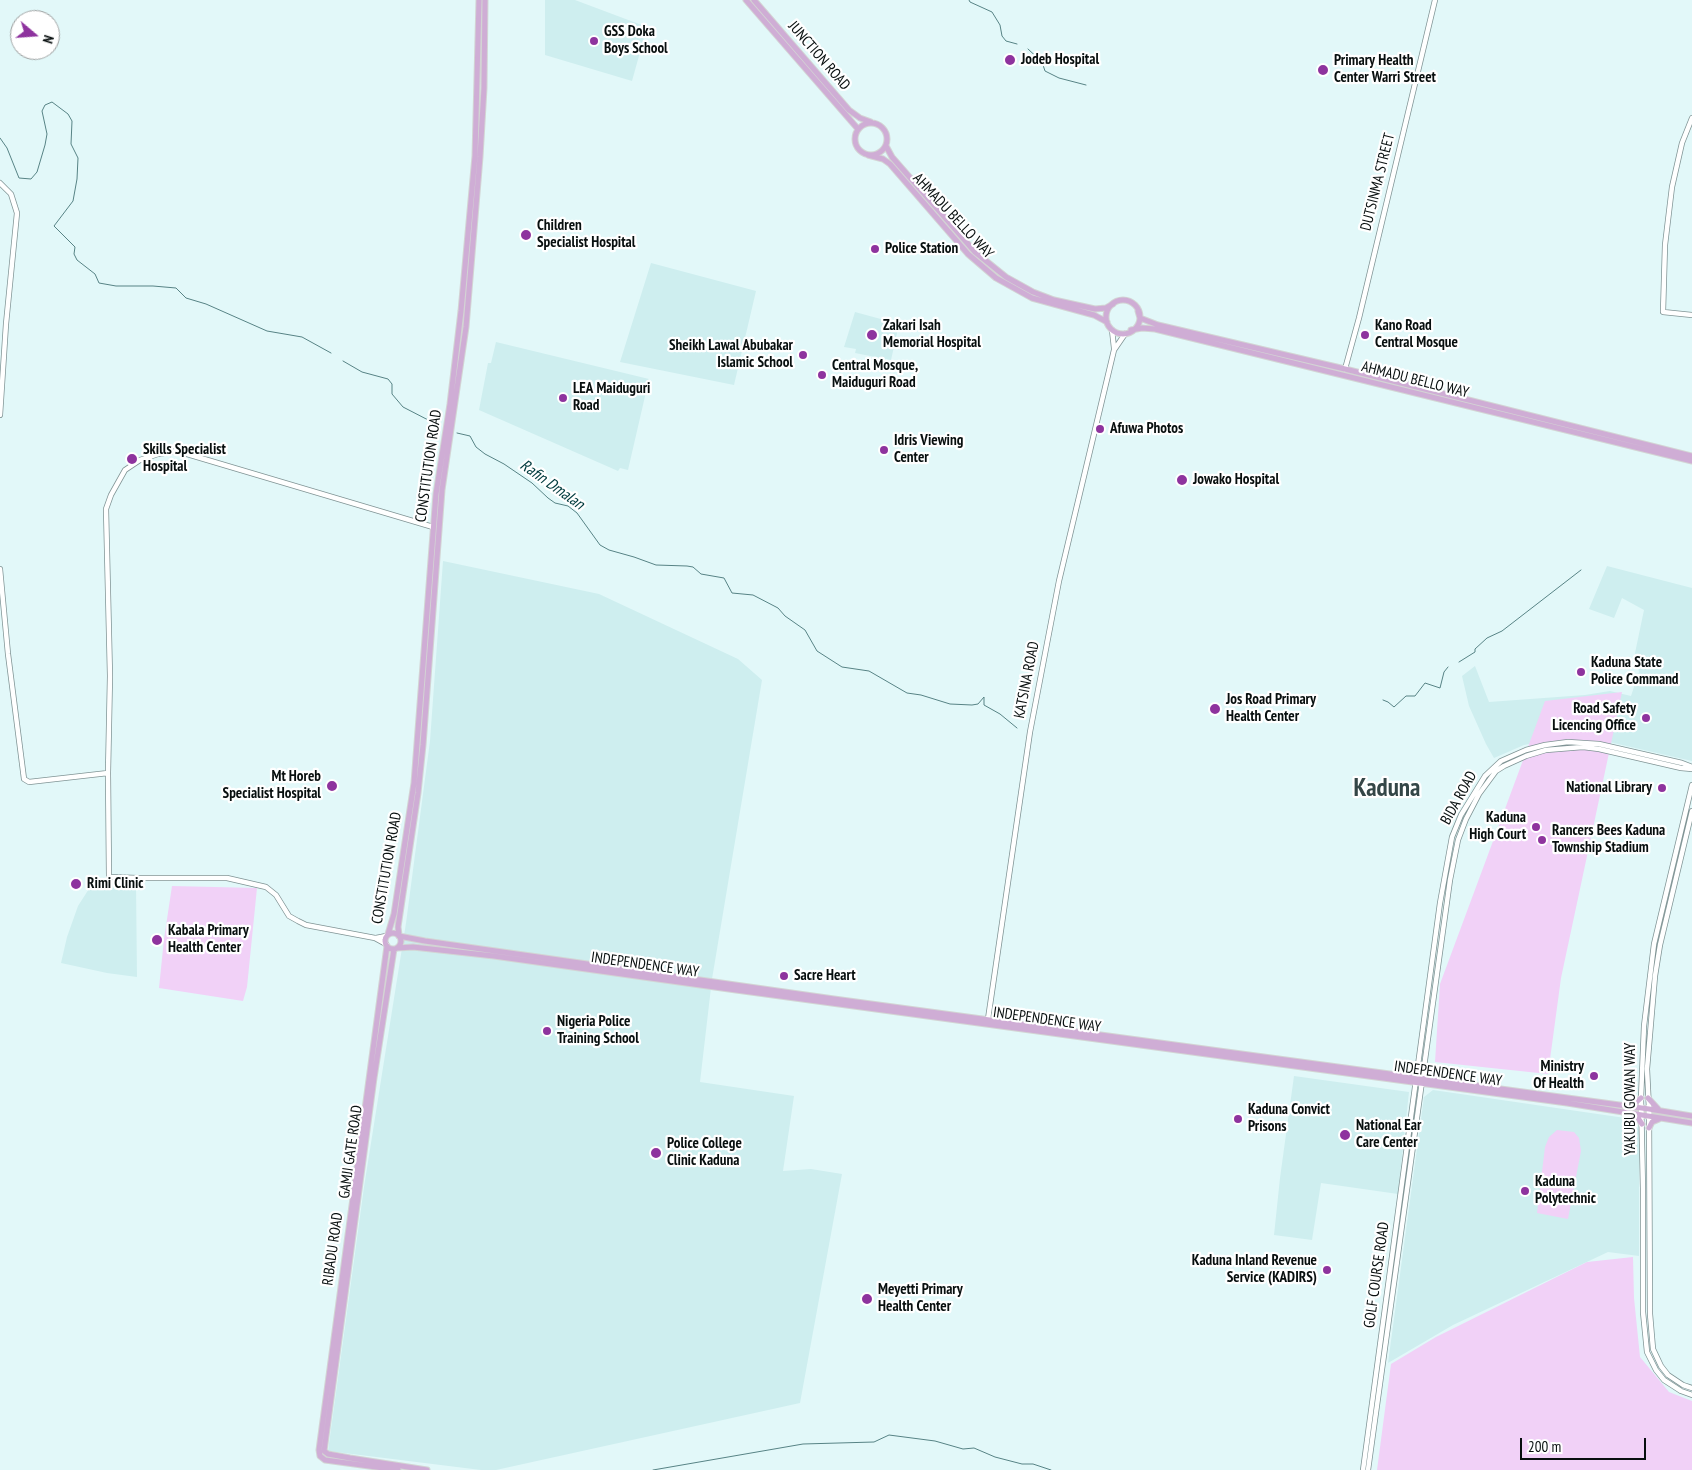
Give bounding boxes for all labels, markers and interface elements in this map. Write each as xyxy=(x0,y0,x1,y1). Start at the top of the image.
north arrow xyxy=(10,10,60,60)
street label: JUNCTION ROAD xyxy=(784,18,854,94)
place label: GSS Doka Boys School xyxy=(604,23,668,58)
text: N xyxy=(39,33,58,46)
marker: GSS Doka Boys School xyxy=(588,35,600,47)
place label: Jodeb Hospital xyxy=(1021,51,1099,69)
place label: Primary Health Center Warri Street xyxy=(1334,52,1436,87)
marker: Jodeb Hospital xyxy=(1003,53,1017,67)
marker: Primary Health Center Warri Street xyxy=(1316,63,1330,77)
street label: DUTSINMA STREET xyxy=(1357,131,1399,233)
street label: AHMADU BELLO WAY xyxy=(909,170,997,262)
place label: Children Specialist Hospital xyxy=(537,217,635,252)
marker: Children Specialist Hospital xyxy=(519,228,533,242)
place label: Police Station xyxy=(885,240,958,258)
marker: Police Station xyxy=(869,243,881,255)
place label: Zakari Isah Memorial Hospital xyxy=(883,317,981,352)
place label: Kano Road Central Mosque xyxy=(1375,317,1458,352)
marker: Zakari Isah Memorial Hospital xyxy=(865,328,879,342)
marker: Kano Road Central Mosque xyxy=(1359,329,1371,341)
place label: Sheikh Lawal Abubakar Islamic School xyxy=(669,337,793,372)
marker: Sheikh Lawal Abubakar Islamic School xyxy=(797,349,809,361)
place label: Central Mosque, Maiduguri Road xyxy=(832,357,918,392)
street label: AHMADU BELLO WAY xyxy=(1359,358,1471,402)
marker: Central Mosque, Maiduguri Road xyxy=(816,369,828,381)
place label: LEA Maiduguri Road xyxy=(573,380,650,415)
marker: LEA Maiduguri Road xyxy=(557,392,569,404)
street label: CONSTITUTION ROAD xyxy=(412,409,446,523)
place label: Afuwa Photos xyxy=(1110,420,1183,438)
marker: Afuwa Photos xyxy=(1094,423,1106,435)
place label: Idris Viewing Center xyxy=(894,432,963,467)
place label: Skills Specialist Hospital xyxy=(143,441,226,476)
marker: Idris Viewing Center xyxy=(878,444,890,456)
marker: Skills Specialist Hospital xyxy=(125,452,139,466)
water label: Rafin Dmalan xyxy=(516,456,588,514)
place label: Jowako Hospital xyxy=(1193,471,1279,489)
marker: Jowako Hospital xyxy=(1175,473,1189,487)
street label: KATSINA ROAD xyxy=(1011,640,1043,720)
place label: Kaduna State Police Command xyxy=(1591,654,1679,689)
marker: Kaduna State Police Command xyxy=(1575,666,1587,678)
place label: Jos Road Primary Health Center xyxy=(1226,691,1316,726)
place label: Road Safety Licencing Office xyxy=(1552,700,1636,735)
marker: Jos Road Primary Health Center xyxy=(1208,702,1222,716)
marker: Road Safety Licencing Office xyxy=(1640,712,1652,724)
place label: Mt Horeb Specialist Hospital xyxy=(223,768,321,803)
street label: BIDA ROAD xyxy=(1437,768,1481,828)
district label: Kaduna xyxy=(1354,774,1420,804)
marker: Mt Horeb Specialist Hospital xyxy=(325,779,339,793)
place label: National Library xyxy=(1566,779,1652,797)
marker: National Library xyxy=(1656,782,1668,794)
place label: Kaduna High Court xyxy=(1469,809,1526,844)
street label: CONSTITUTION ROAD xyxy=(368,811,406,925)
marker: Kaduna High Court xyxy=(1530,821,1542,833)
place label: Rancers Bees Kaduna Township Stadium xyxy=(1552,822,1665,857)
marker: Rancers Bees Kaduna Township Stadium xyxy=(1536,834,1548,846)
place label: Rimi Clinic xyxy=(87,875,144,893)
marker: Rimi Clinic xyxy=(69,877,83,891)
place label: Kabala Primary Health Center xyxy=(168,922,249,957)
marker: Kabala Primary Health Center xyxy=(150,933,164,947)
street label: INDEPENDENCE WAY xyxy=(590,949,700,981)
place label: Sacre Heart xyxy=(794,967,856,985)
marker: Sacre Heart xyxy=(778,970,790,982)
street label: INDEPENDENCE WAY xyxy=(992,1004,1102,1036)
place label: Nigeria Police Training School xyxy=(557,1013,639,1048)
marker: Nigeria Police Training School xyxy=(541,1025,553,1037)
street label: YAKUBU GOWAN WAY xyxy=(1622,1043,1640,1155)
street label: INDEPENDENCE WAY xyxy=(1393,1058,1503,1090)
place label: Ministry Of Health xyxy=(1533,1058,1584,1093)
marker: Ministry Of Health xyxy=(1588,1070,1600,1082)
place label: Kaduna Convict Prisons xyxy=(1248,1101,1330,1136)
street label: GAMJI GATE ROAD xyxy=(336,1104,366,1200)
marker: Kaduna Convict Prisons xyxy=(1232,1113,1244,1125)
place label: National Ear Care Center xyxy=(1356,1117,1421,1152)
marker: National Ear Care Center xyxy=(1338,1128,1352,1142)
place label: Police College Clinic Kaduna xyxy=(667,1135,742,1170)
marker: Police College Clinic Kaduna xyxy=(649,1146,663,1160)
place label: Kaduna Polytechnic xyxy=(1535,1173,1596,1208)
marker: Kaduna Polytechnic xyxy=(1519,1185,1531,1197)
street label: RIBADU ROAD xyxy=(319,1211,347,1287)
street label: GOLF COURSE ROAD xyxy=(1361,1221,1393,1329)
place label: Kaduna Inland Revenue Service (KADIRS) xyxy=(1192,1252,1317,1287)
marker: Kaduna Inland Revenue Service (KADIRS) xyxy=(1321,1264,1333,1276)
place label: Meyetti Primary Health Center xyxy=(878,1281,963,1316)
marker: Meyetti Primary Health Center xyxy=(860,1292,874,1306)
scale bar xyxy=(1522,1428,1648,1460)
text: 200 m xyxy=(1528,1437,1561,1456)

